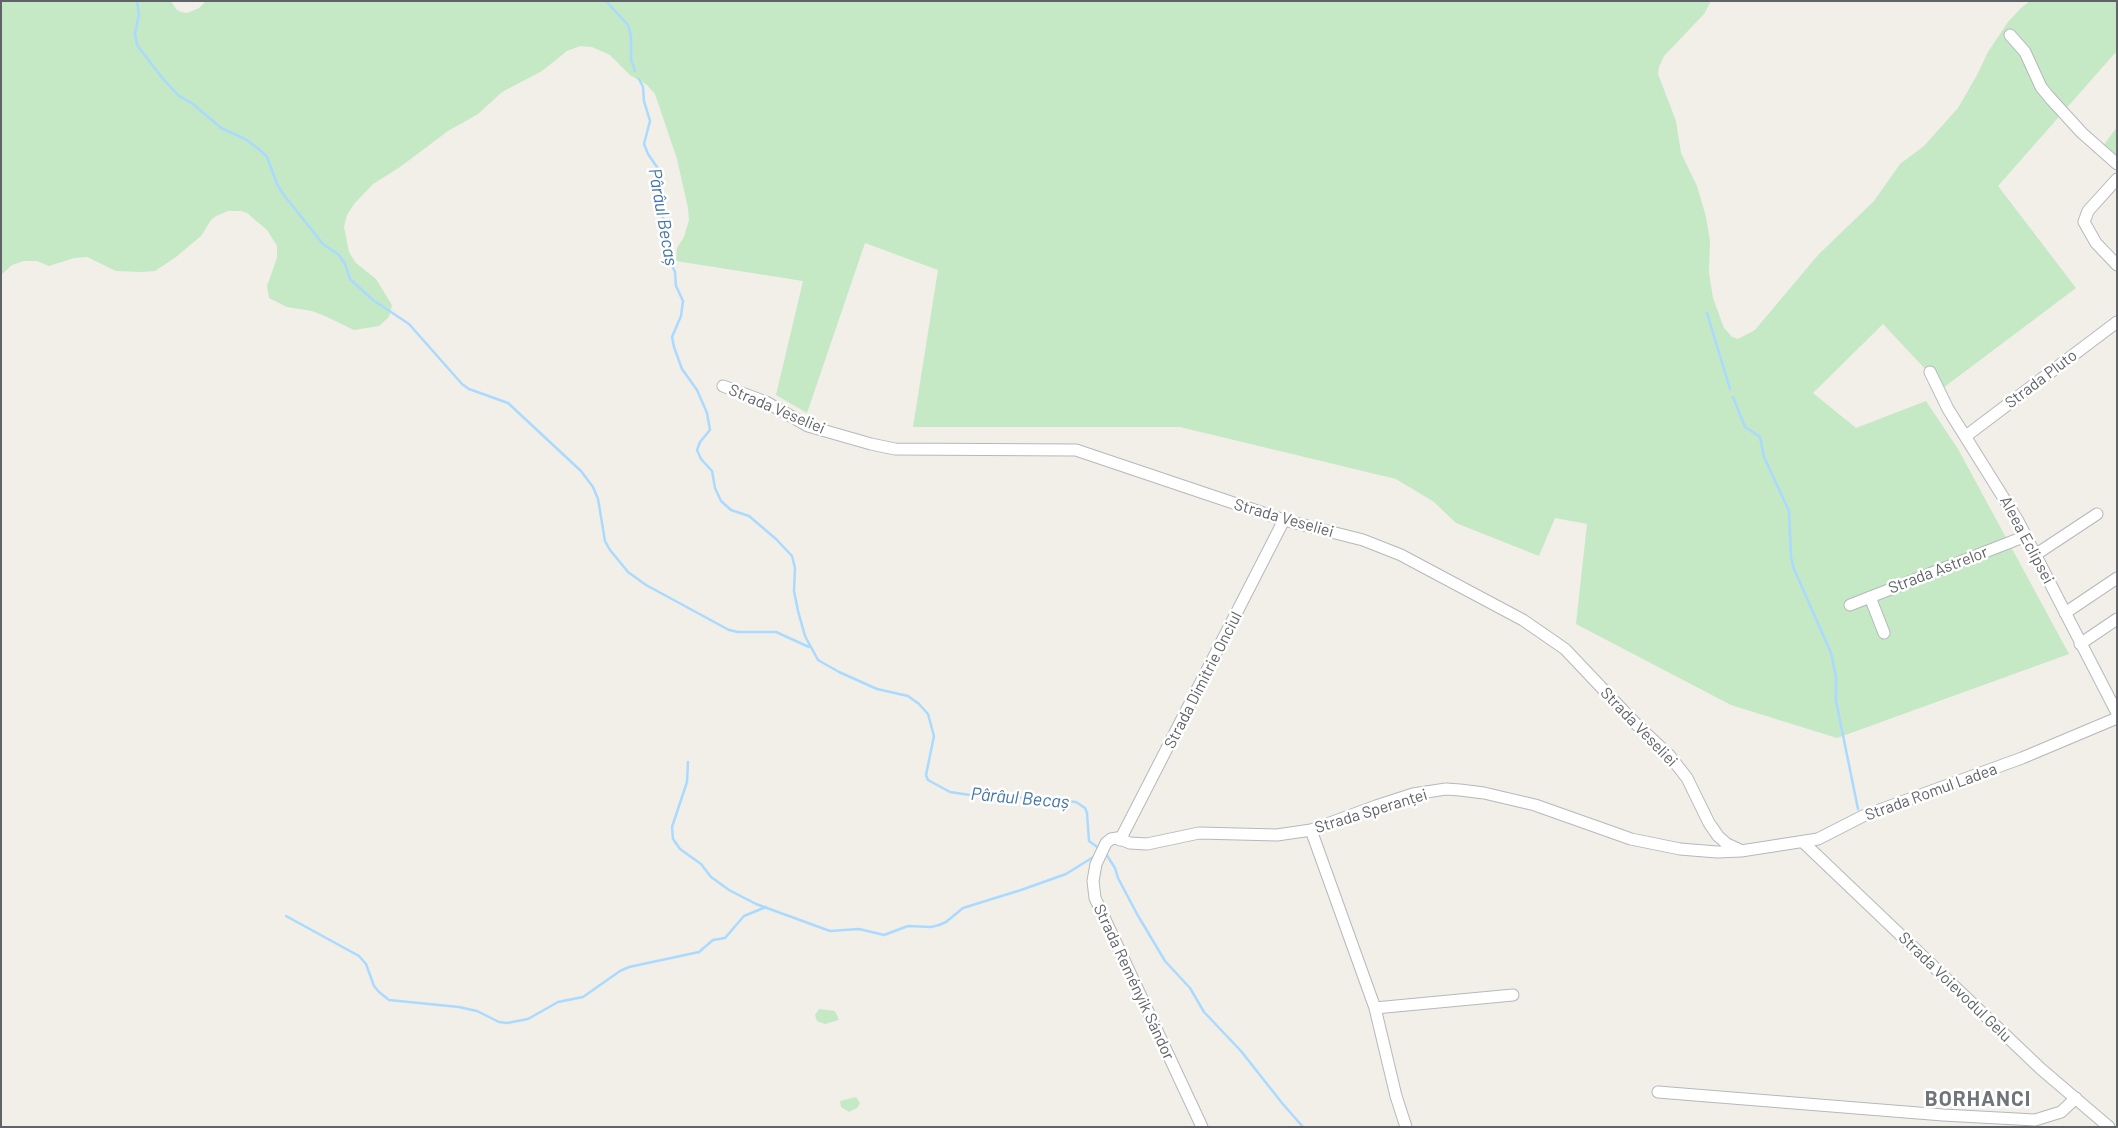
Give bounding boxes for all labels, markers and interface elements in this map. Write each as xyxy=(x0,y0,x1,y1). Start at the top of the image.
water label: Pârâul Becaș xyxy=(644,167,682,267)
street label: Strada Pluto xyxy=(2001,346,2081,412)
street label: Strada Veseliei xyxy=(726,380,828,438)
street label: Aleea Eclipsei xyxy=(1996,493,2058,587)
street label: Strada Veseliei xyxy=(1232,495,1336,541)
street label: Strada Astrelor xyxy=(1886,542,1990,598)
street label: Strada Dimitrie Onciul xyxy=(1160,608,1246,752)
street label: Strada Veseliei xyxy=(1596,683,1682,771)
street label: Strada Romul Ladea xyxy=(1862,759,2000,825)
water label: Pârâul Becaș xyxy=(970,783,1070,813)
street label: Strada Speranței xyxy=(1312,785,1430,837)
street label: Strada Reményik Sándor xyxy=(1089,901,1179,1063)
street label: Strada Voievodul Gelu xyxy=(1894,928,2016,1046)
district label: BORHANCI xyxy=(1924,1086,2032,1112)

